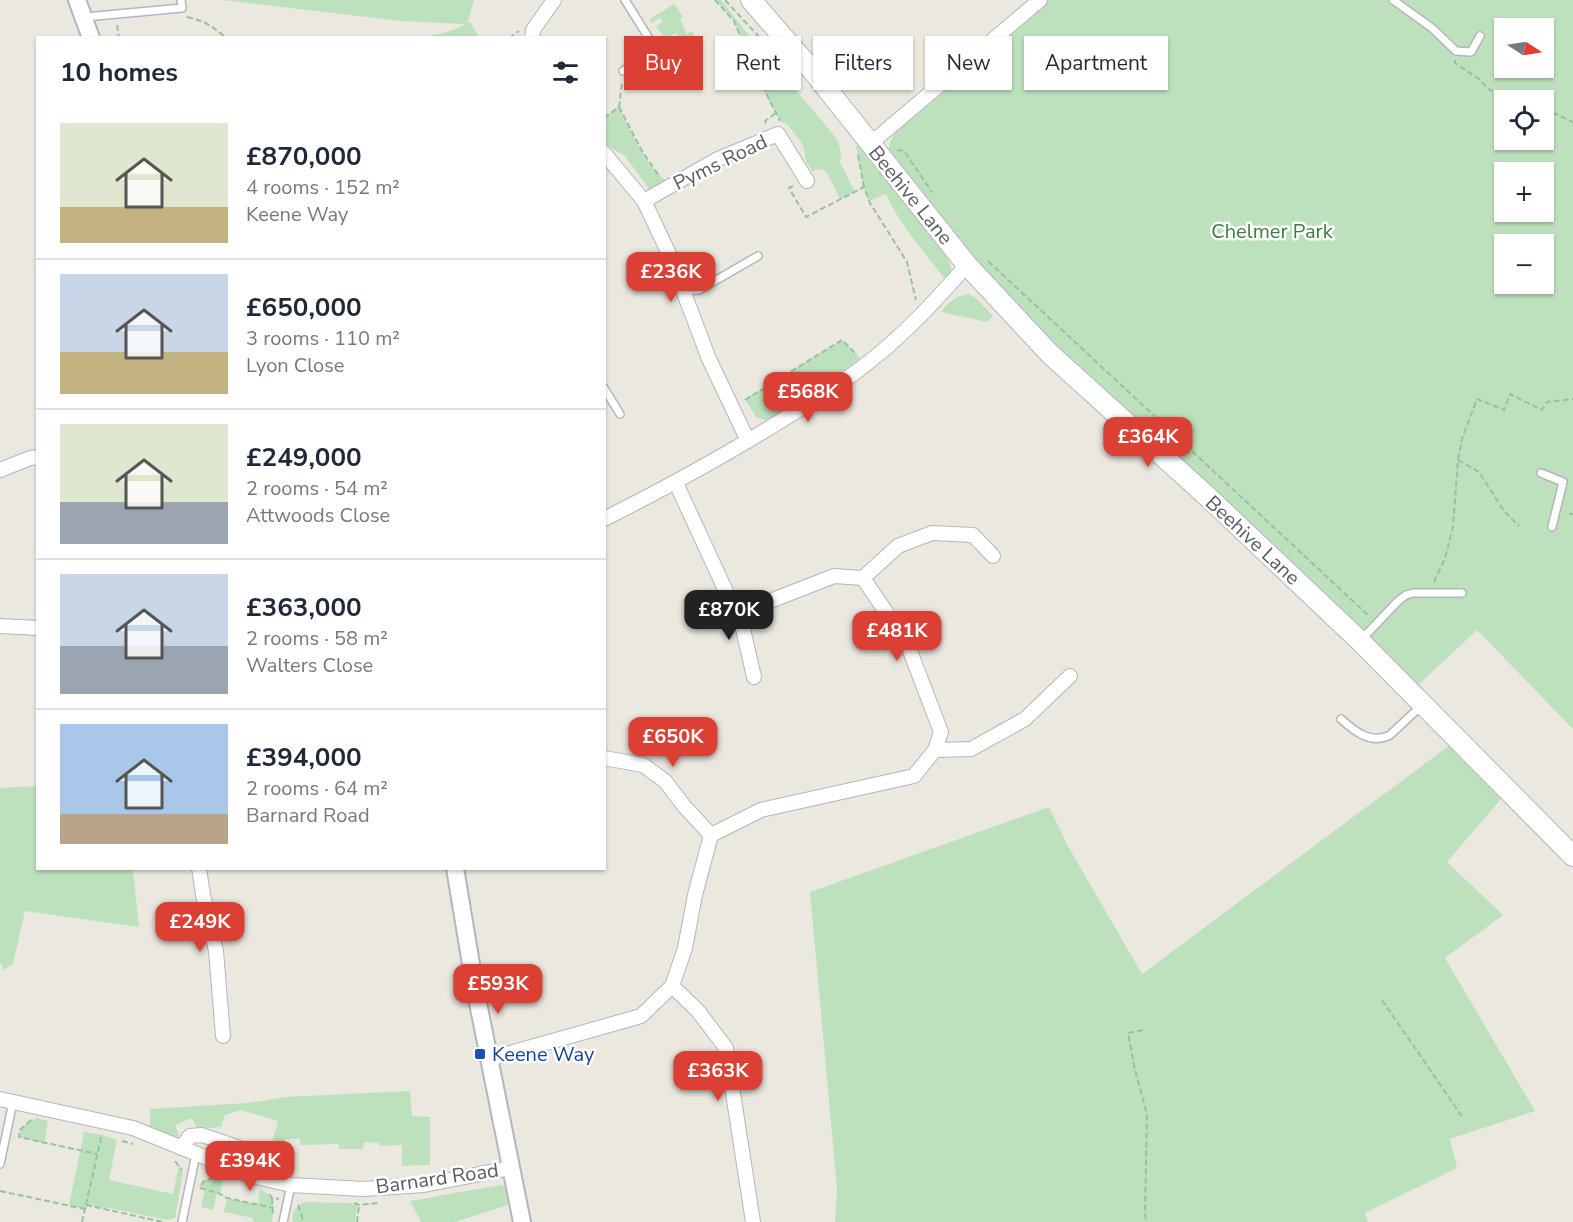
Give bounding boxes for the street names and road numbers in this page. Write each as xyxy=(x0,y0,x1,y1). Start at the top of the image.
street label: Pyms Road xyxy=(669,128,772,197)
street label: Beehive Lane xyxy=(862,140,959,251)
street label: Beehive Lane xyxy=(1199,490,1306,591)
street label: Barnard Road xyxy=(374,1157,500,1200)

